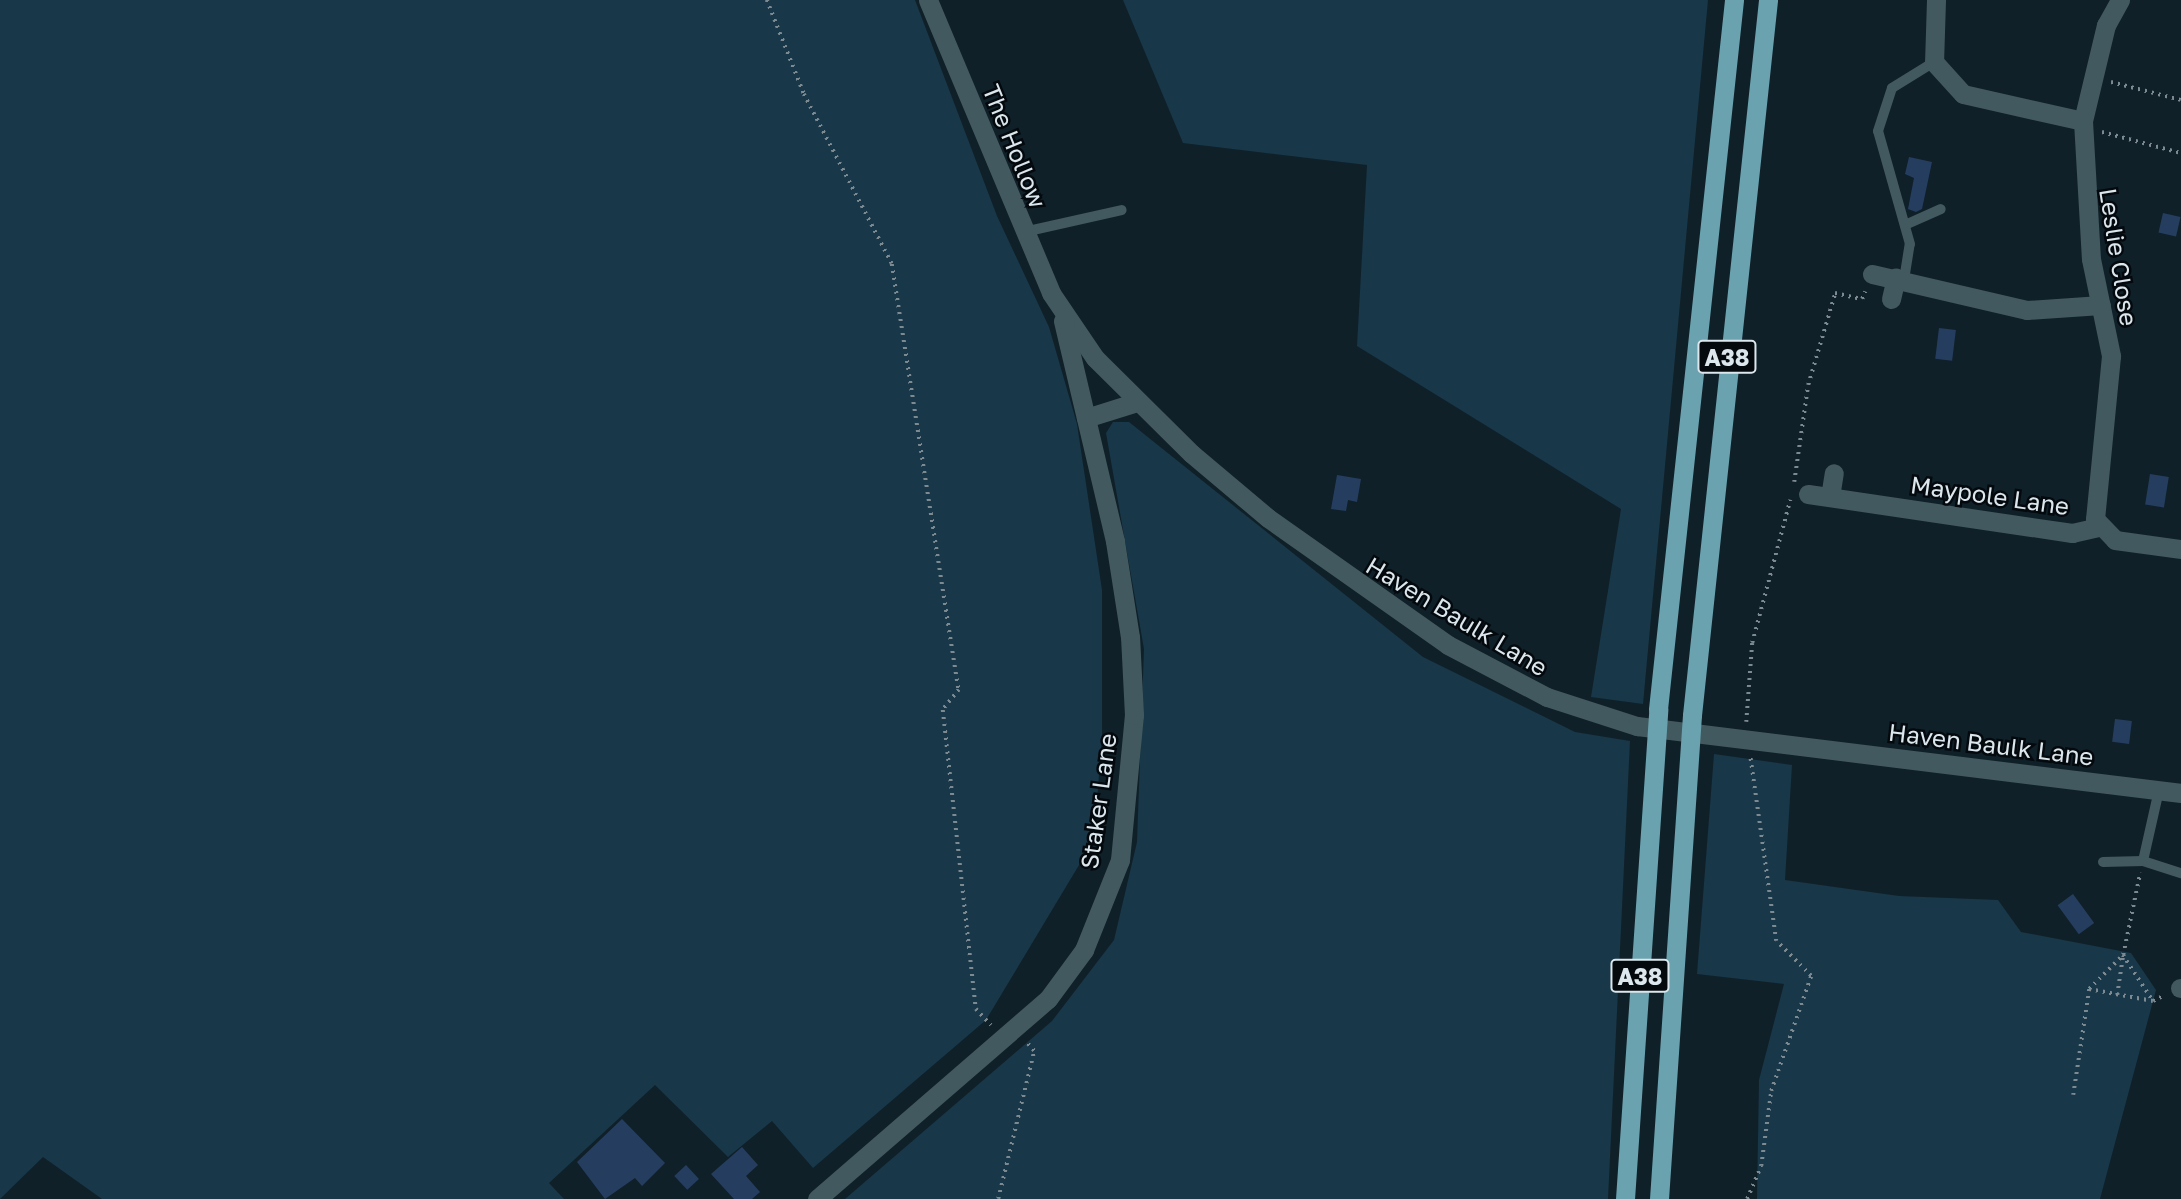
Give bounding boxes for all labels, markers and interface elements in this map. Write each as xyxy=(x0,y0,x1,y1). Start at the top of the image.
street label: The Hollow xyxy=(977,80,1053,212)
street label: Leslie Close xyxy=(2094,186,2144,328)
road number: A38 xyxy=(1697,338,1757,376)
street label: Maypole Lane xyxy=(1909,470,2071,520)
street label: Haven Baulk Lane xyxy=(1361,550,1553,682)
street label: Haven Baulk Lane xyxy=(1887,717,2095,771)
street label: Staker Lane xyxy=(1074,731,1122,871)
road number: A38 xyxy=(1610,956,1670,995)

